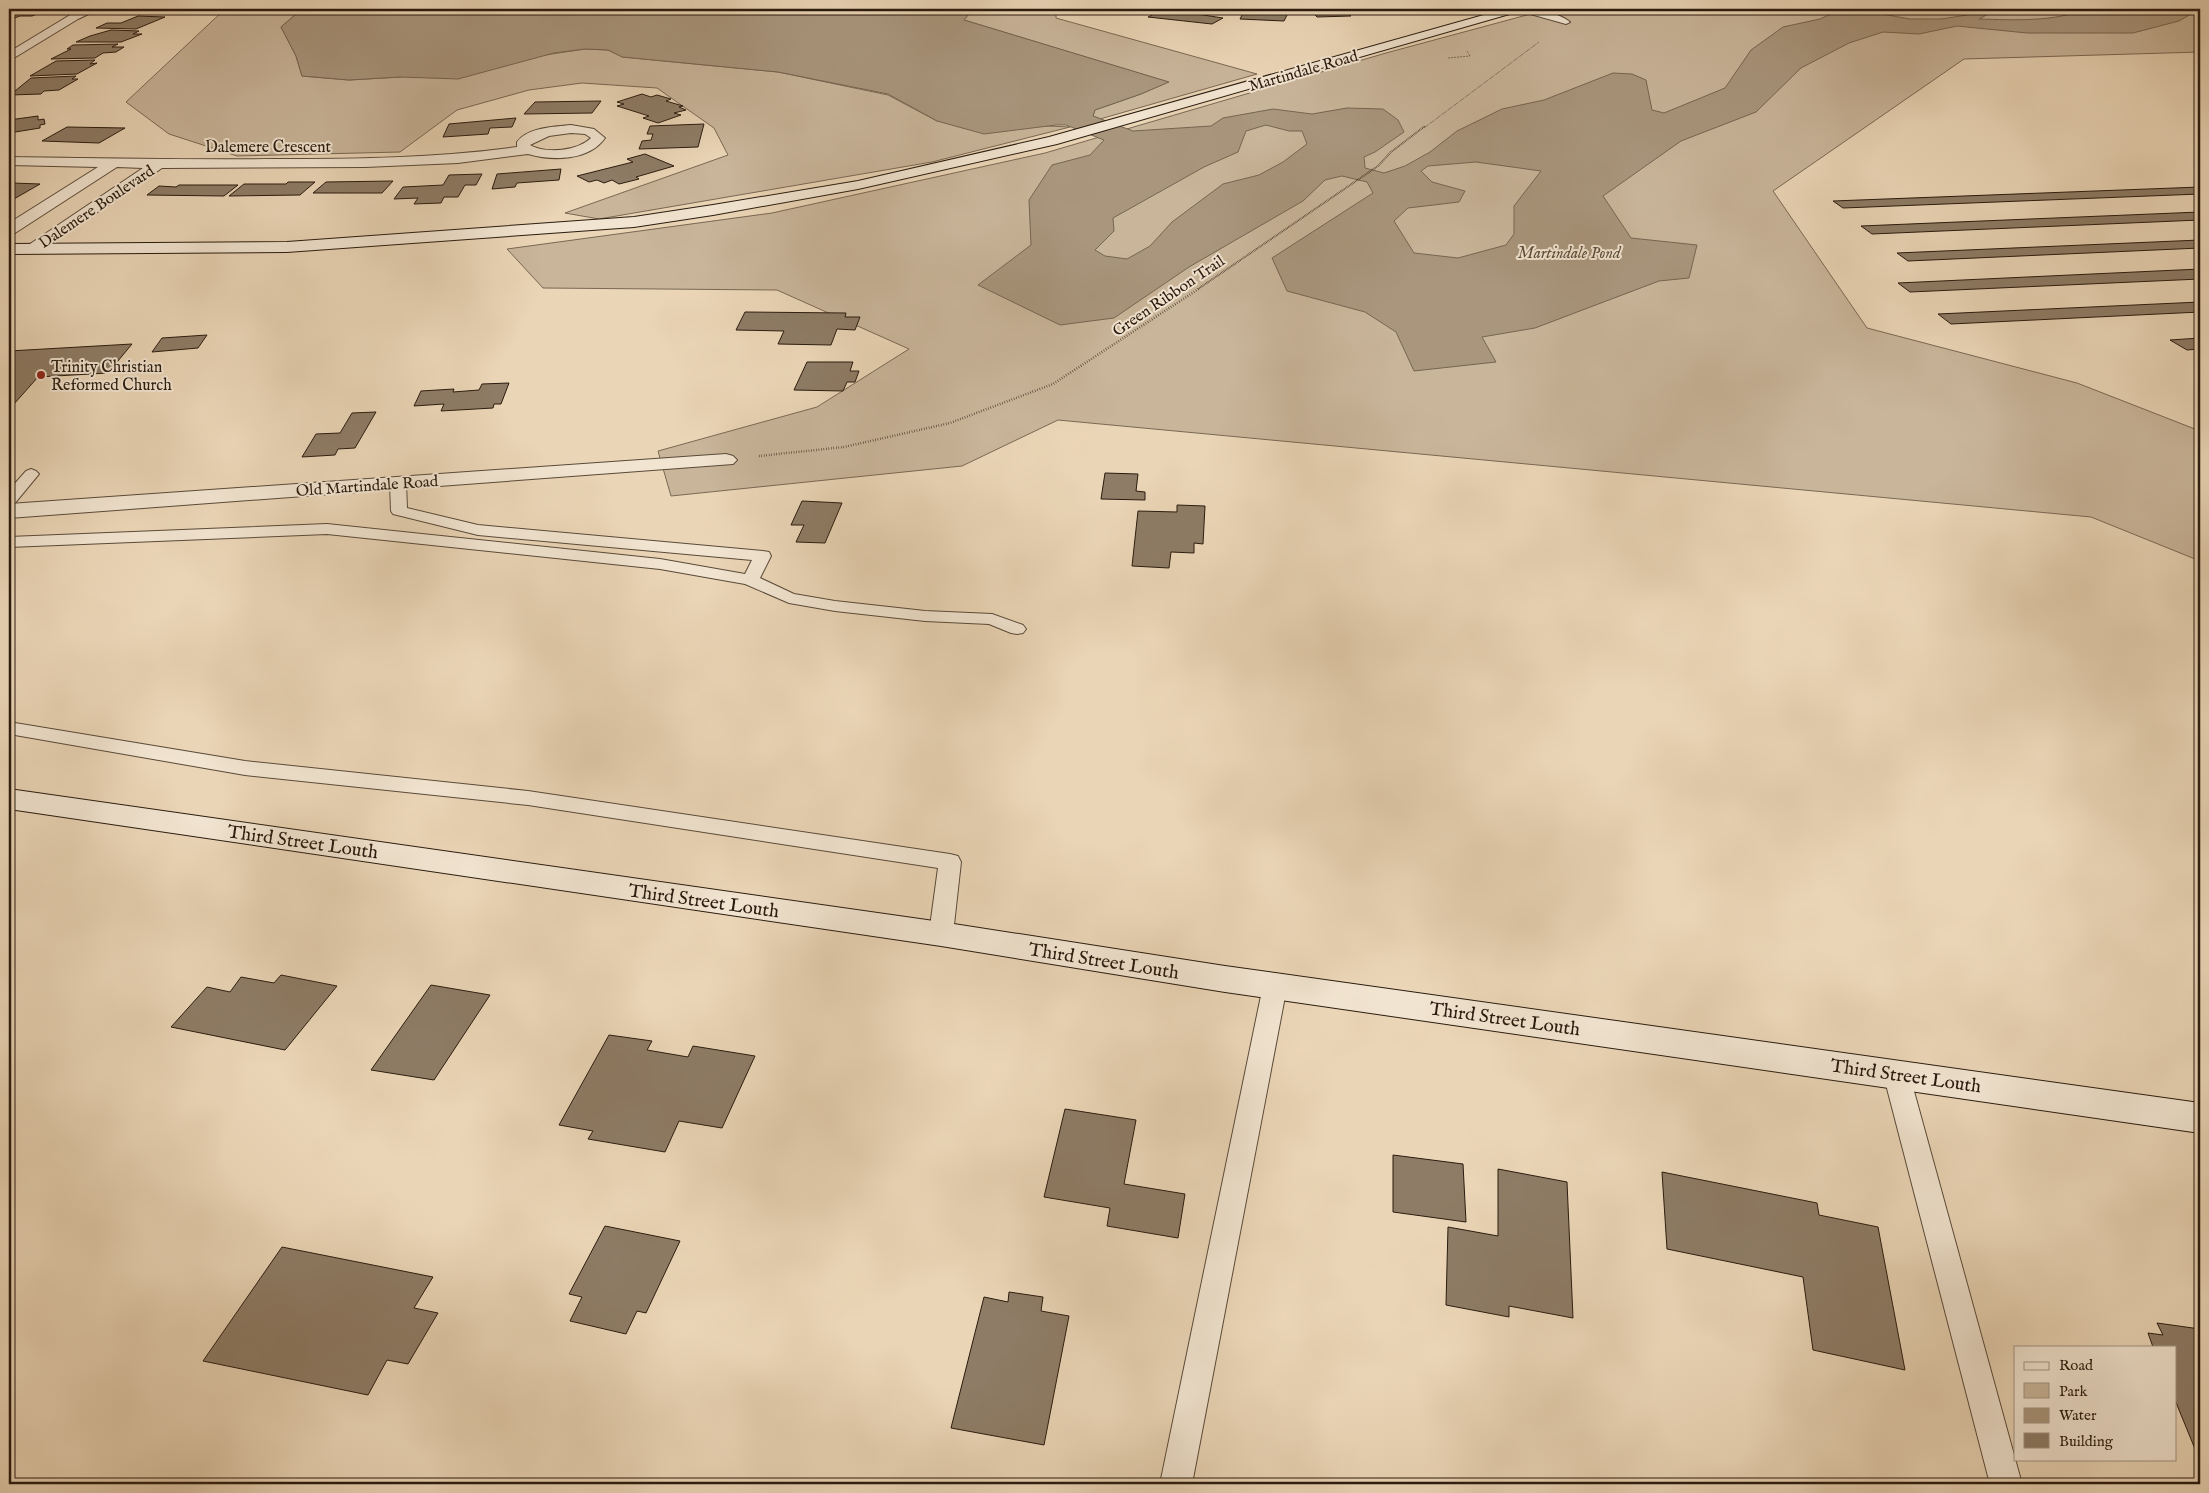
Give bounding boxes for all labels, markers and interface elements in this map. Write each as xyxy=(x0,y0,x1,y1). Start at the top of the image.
street label: Martindale Road xyxy=(1247,47,1361,97)
street label: Dalemere Crescent xyxy=(205,138,332,158)
street label: Dalemere Boulevard xyxy=(35,161,159,254)
water label: Martindale Pond xyxy=(1518,244,1622,264)
street label: Green Ribbon Trail xyxy=(1109,251,1230,342)
place label: Trinity Christian Reformed Church xyxy=(51,358,172,396)
marker: Trinity Christian Reformed Church xyxy=(35,369,47,381)
street label: Old Martindale Road xyxy=(295,472,439,502)
street label: Third Street Louth xyxy=(226,821,380,865)
street label: Third Street Louth xyxy=(627,880,781,924)
street label: Third Street Louth xyxy=(1027,938,1181,986)
street label: Third Street Louth xyxy=(1428,998,1582,1042)
street label: Third Street Louth xyxy=(1829,1055,1983,1099)
legend xyxy=(2014,1346,2176,1460)
text: Road xyxy=(2059,1356,2094,1375)
text: Park xyxy=(2059,1382,2089,1401)
text: Water xyxy=(2059,1406,2097,1425)
text: Building xyxy=(2059,1432,2114,1451)

